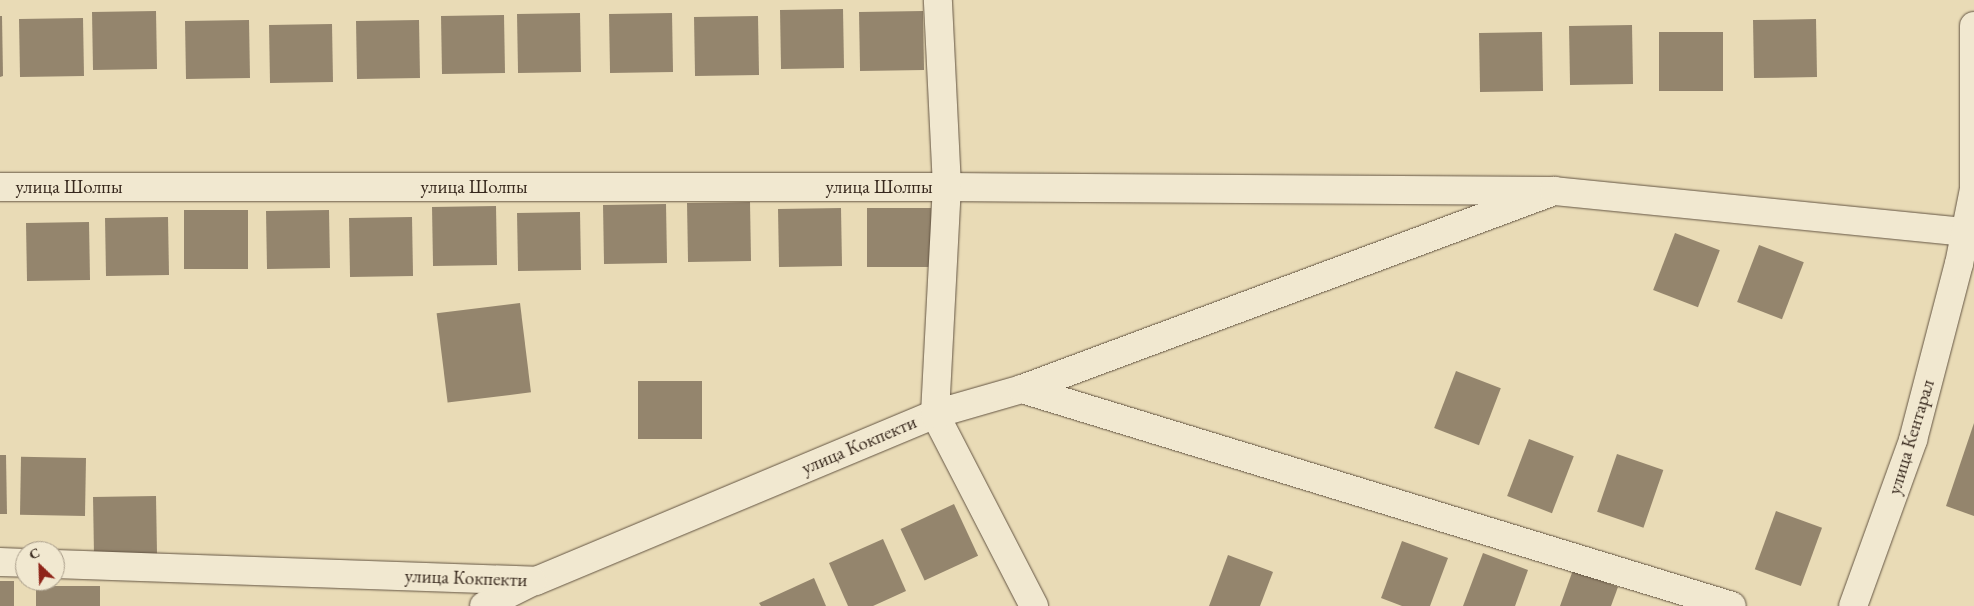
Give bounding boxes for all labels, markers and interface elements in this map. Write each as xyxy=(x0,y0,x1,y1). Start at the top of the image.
street label: улица Шолпы xyxy=(15,176,123,198)
street label: улица Шолпы xyxy=(420,176,528,198)
street label: улица Шолпы xyxy=(825,176,933,198)
street label: улица Кентарал xyxy=(1883,377,1939,497)
street label: улица Кокпекти xyxy=(798,411,920,479)
north arrow xyxy=(15,541,65,591)
text: С xyxy=(26,543,43,563)
street label: улица Кокпекти xyxy=(404,564,528,592)

